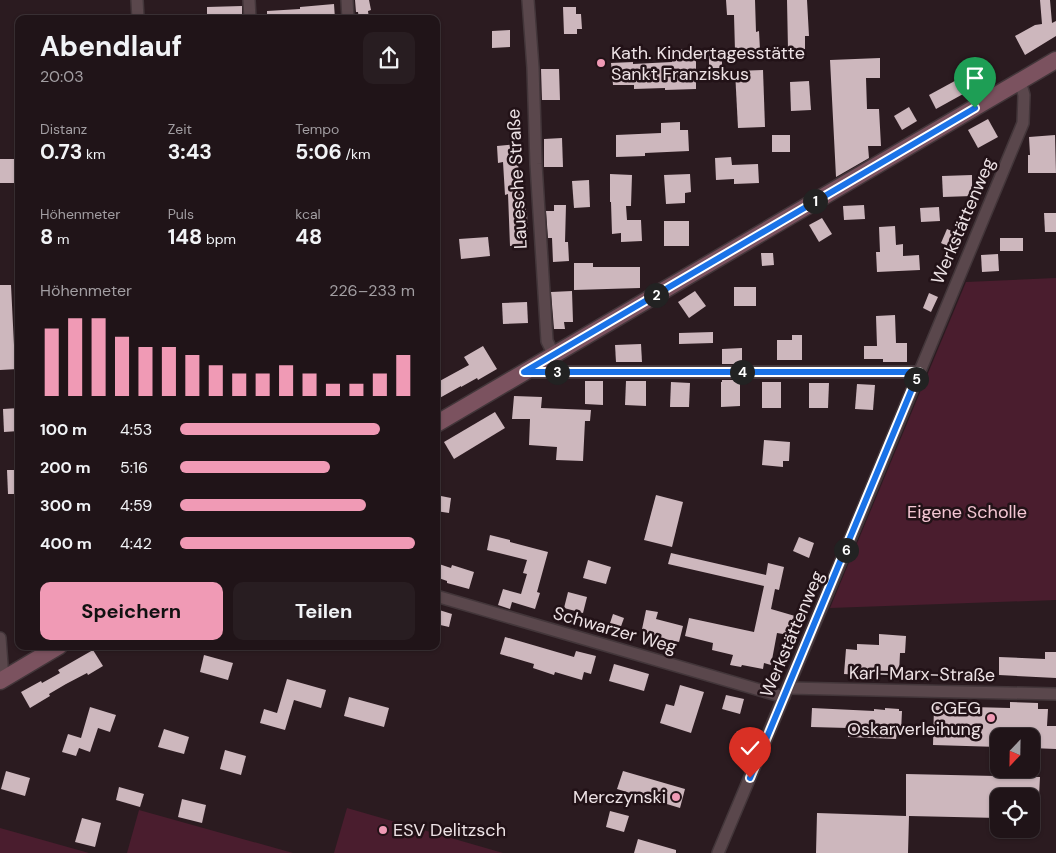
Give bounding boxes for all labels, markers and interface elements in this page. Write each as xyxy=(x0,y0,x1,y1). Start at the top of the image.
text: Abendlauf xyxy=(40,28,182,65)
button: share xyxy=(363,32,415,84)
place label: Kath. Kindertagesstätte Sankt Franziskus xyxy=(611,41,805,86)
marker: Kath. Kindertagesstätte Sankt Franziskus xyxy=(595,57,607,69)
pin xyxy=(954,57,996,108)
icon: arrive xyxy=(961,64,989,92)
text: 20:03 xyxy=(40,66,84,87)
street label: Lauesche Straße xyxy=(501,108,533,250)
text: Distanz xyxy=(40,120,87,138)
text: Zeit xyxy=(168,120,192,138)
text: Tempo xyxy=(295,120,339,138)
text: 0.73 xyxy=(40,138,82,166)
text: 3:43 xyxy=(168,138,212,166)
text: 5:06 xyxy=(295,138,342,166)
text: km xyxy=(82,145,106,163)
text: /km xyxy=(342,145,371,163)
street label: Werkstättenweg xyxy=(926,154,1000,288)
pin: 1 xyxy=(802,188,828,214)
text: 1 xyxy=(813,192,818,210)
text: Höhenmeter xyxy=(40,205,121,223)
text: Puls xyxy=(168,205,194,223)
text: kcal xyxy=(295,205,321,223)
text: 8 xyxy=(40,223,53,251)
text: 148 xyxy=(168,223,202,251)
text: 48 xyxy=(295,223,322,251)
text: m xyxy=(53,230,70,248)
text: bpm xyxy=(202,230,236,248)
text: Höhenmeter xyxy=(40,280,132,301)
text: 226–233 m xyxy=(329,280,415,301)
pin: 2 xyxy=(644,282,668,308)
text: 2 xyxy=(652,286,661,304)
pin: 3 xyxy=(544,360,570,384)
pin: 4 xyxy=(730,360,754,384)
text: 3 xyxy=(553,363,562,381)
text: 4 xyxy=(738,363,747,381)
pin: 5 xyxy=(904,366,928,392)
text: 5 xyxy=(912,370,921,388)
text: 100 m xyxy=(40,419,87,440)
text: 4:53 xyxy=(120,419,152,440)
text: 200 m xyxy=(40,457,91,478)
text: 5:16 xyxy=(120,457,148,478)
text: 300 m xyxy=(40,495,91,516)
text: 4:59 xyxy=(120,495,152,516)
park label: Eigene Scholle xyxy=(907,500,1027,524)
text: 400 m xyxy=(40,533,92,554)
text: 4:42 xyxy=(120,533,152,554)
pin: 6 xyxy=(834,538,858,562)
text: 6 xyxy=(842,541,851,559)
street label: Werkstättenweg xyxy=(755,567,829,701)
button: Speichern xyxy=(40,582,223,640)
button: Teilen xyxy=(233,582,415,640)
street label: Schwarzer Weg xyxy=(550,601,680,659)
street label: Karl-Marx-Straße xyxy=(849,661,995,687)
place label: CGEG Oskarverleihung xyxy=(847,696,981,741)
marker: CGEG Oskarverleihung xyxy=(985,712,997,724)
pin xyxy=(729,727,771,778)
north arrow xyxy=(990,728,1040,778)
map controls xyxy=(990,728,1040,838)
icon: check xyxy=(736,734,764,762)
place label: Merczynski xyxy=(573,785,666,809)
button: locate xyxy=(990,788,1040,838)
marker: Merczynski xyxy=(670,791,682,803)
place label: ESV Delitzsch xyxy=(393,818,506,842)
marker: ESV Delitzsch xyxy=(377,824,389,836)

